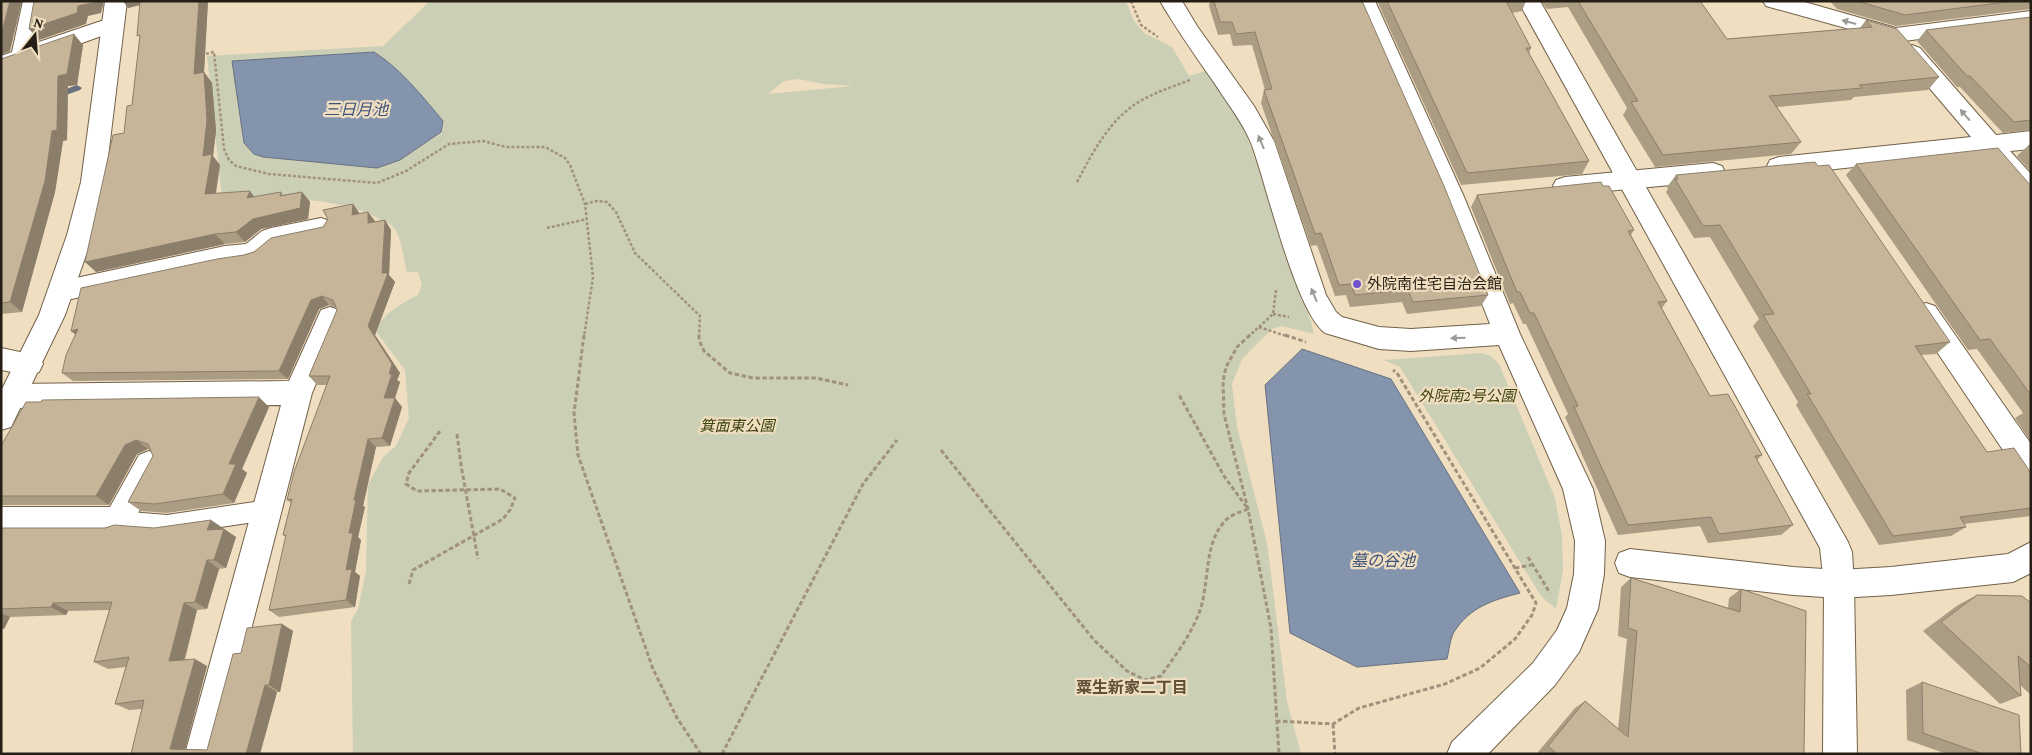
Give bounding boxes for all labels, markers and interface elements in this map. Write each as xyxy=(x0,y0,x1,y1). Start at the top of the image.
north arrow xyxy=(10,10,60,60)
text: N xyxy=(32,14,46,32)
one-way arrow xyxy=(1842,18,1857,26)
water label: 三日月池 xyxy=(324,101,390,118)
one-way arrow xyxy=(1959,108,1970,121)
one-way arrow xyxy=(1257,135,1265,149)
place label: 外院南住宅自治会館 xyxy=(1367,276,1502,292)
marker: 外院南住宅自治会館 xyxy=(1351,278,1363,290)
one-way arrow xyxy=(1310,288,1318,302)
one-way arrow xyxy=(1450,334,1466,342)
park label: 外院南2号公園 xyxy=(1418,388,1518,404)
park label: 箕面東公園 xyxy=(699,418,776,434)
water label: 墓の谷池 xyxy=(1351,552,1417,569)
district label: 粟生新家二丁目 xyxy=(1076,679,1188,696)

